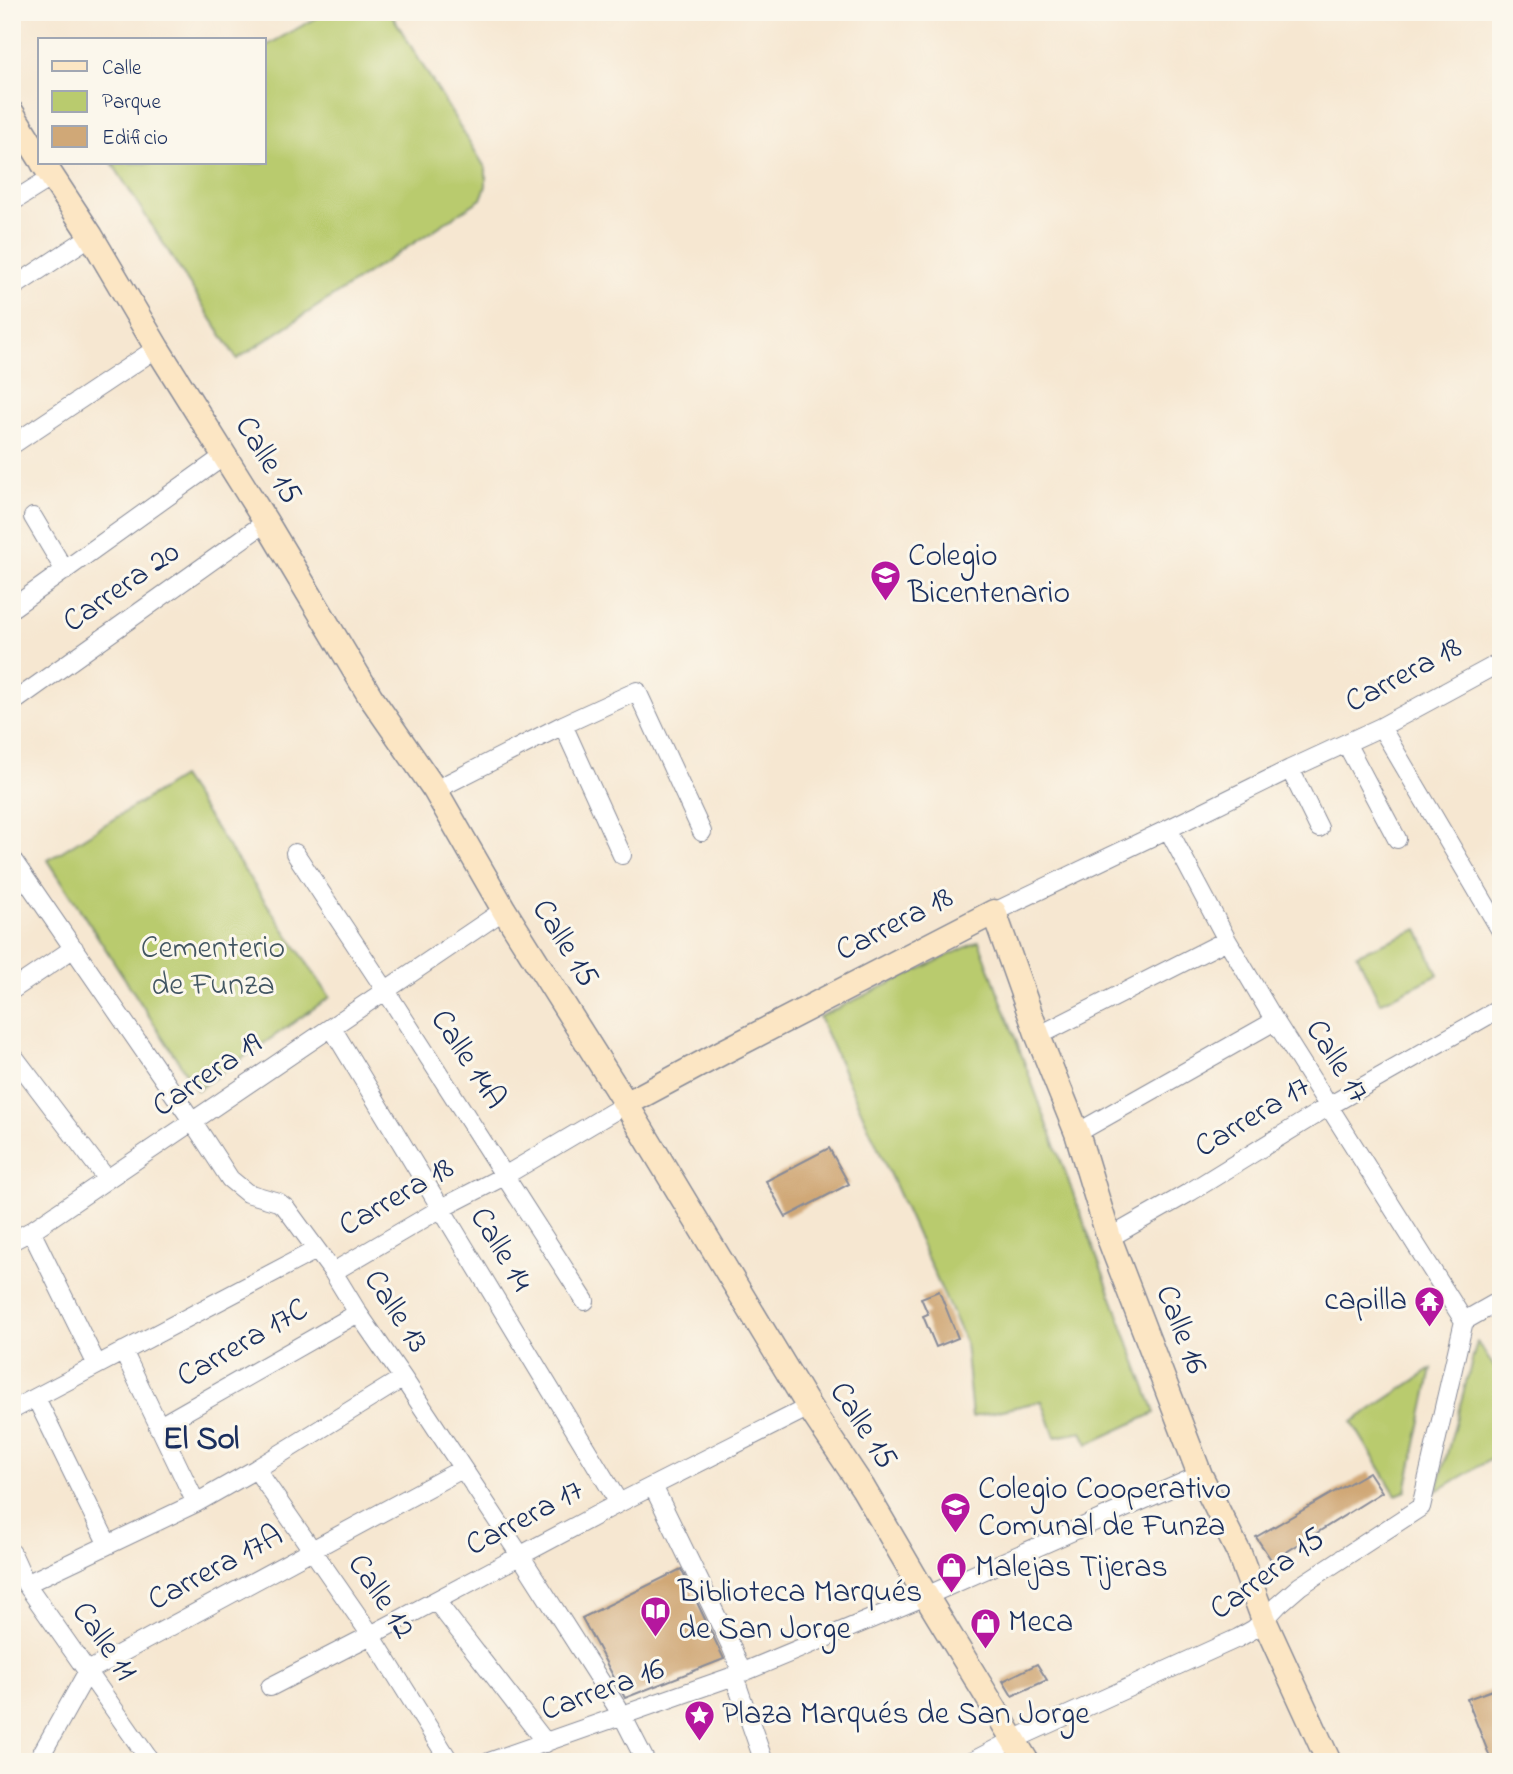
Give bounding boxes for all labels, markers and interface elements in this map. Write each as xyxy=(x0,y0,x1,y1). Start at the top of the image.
legend xyxy=(38,38,266,164)
text: Calle xyxy=(102,54,142,84)
text: Parque xyxy=(102,88,161,118)
text: Edificio xyxy=(102,124,168,154)
street label: Calle 15 xyxy=(222,408,312,514)
street label: Carrera 20 xyxy=(54,530,190,646)
place label: Colegio Bicentenario xyxy=(907,534,1070,618)
school or university icon: Colegio Bicentenario xyxy=(868,558,902,602)
street label: Carrera 18 xyxy=(1337,626,1471,726)
street label: Carrera 18 xyxy=(828,875,962,975)
street label: Calle 15 xyxy=(519,891,609,997)
park label: Cementerio de Funza xyxy=(141,926,285,1010)
street label: Calle 14A xyxy=(417,1001,517,1119)
street label: Calle 17 xyxy=(1292,1011,1380,1113)
street label: Carrera 19 xyxy=(143,1022,273,1130)
street label: Carrera 17 xyxy=(1186,1065,1320,1171)
street label: Carrera 18 xyxy=(331,1146,463,1250)
street label: Calle 14 xyxy=(456,1199,544,1301)
street label: Calle 13 xyxy=(350,1261,440,1363)
place label: capilla xyxy=(1324,1278,1407,1325)
street label: Calle 16 xyxy=(1142,1279,1218,1381)
temple icon: capilla xyxy=(1413,1284,1447,1328)
street label: Carrera 17C xyxy=(168,1287,318,1401)
street label: Calle 15 xyxy=(816,1373,908,1479)
district label: El Sol xyxy=(163,1416,239,1464)
place label: Colegio Cooperativo Comunal de Funza xyxy=(978,1467,1231,1551)
street label: Carrera 17 xyxy=(458,1468,592,1570)
school or university icon: Colegio Cooperativo Comunal de Funza xyxy=(938,1491,972,1535)
street label: Carrera 17A xyxy=(140,1514,292,1624)
street label: Carrera 15 xyxy=(1201,1517,1335,1633)
street label: Calle 12 xyxy=(334,1545,426,1649)
place label: Malejas Tijeras xyxy=(975,1545,1168,1592)
shop icon: Malejas Tijeras xyxy=(935,1551,969,1595)
place label: Biblioteca Marqués de San Jorge xyxy=(677,1570,922,1654)
street label: Calle 11 xyxy=(58,1592,148,1692)
library icon: Biblioteca Marqués de San Jorge xyxy=(638,1594,672,1638)
place label: Meca xyxy=(1008,1600,1073,1647)
shop icon: Meca xyxy=(968,1606,1002,1650)
street label: Carrera 16 xyxy=(535,1647,671,1735)
place label: Plaza Marqués de San Jorge xyxy=(722,1692,1090,1739)
place icon: Plaza Marqués de San Jorge xyxy=(682,1698,716,1742)

